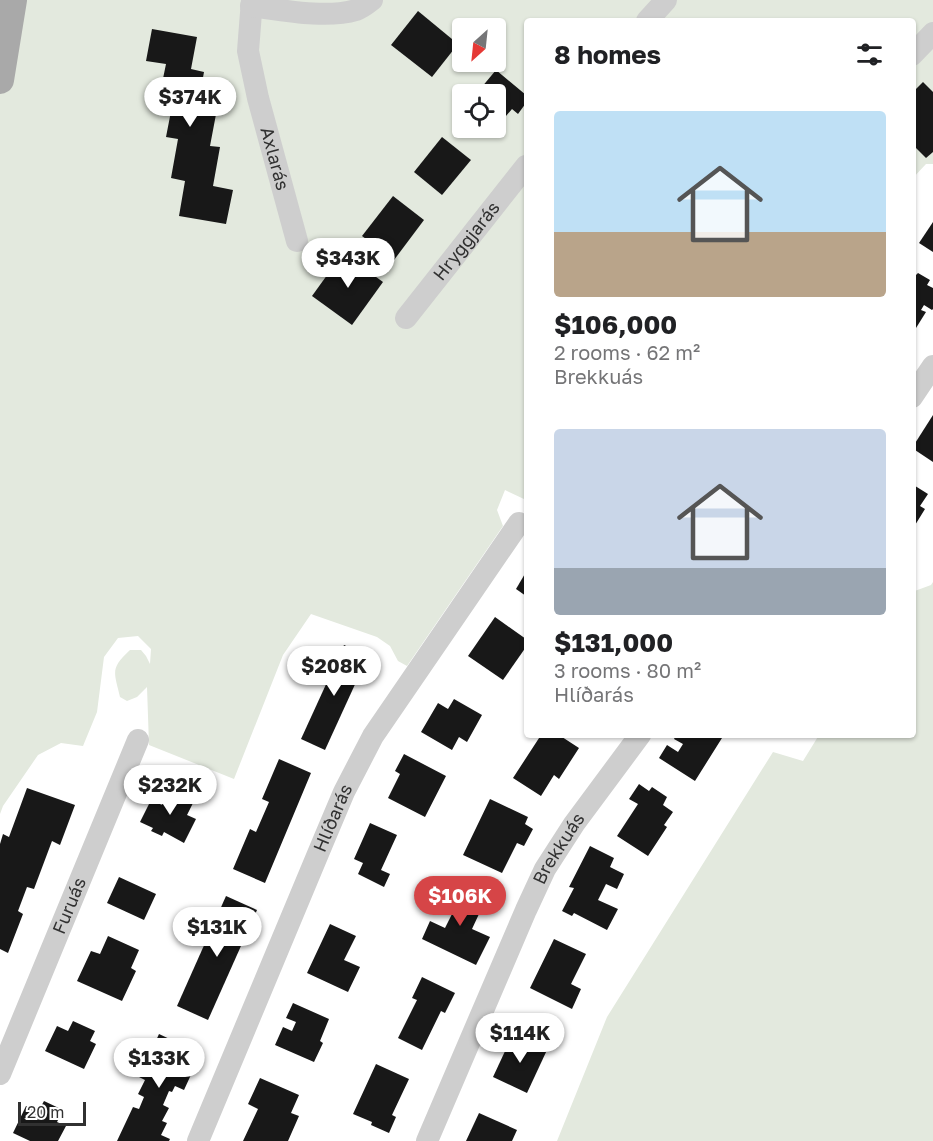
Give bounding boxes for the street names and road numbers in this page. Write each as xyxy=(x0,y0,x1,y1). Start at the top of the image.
street label: Axlarás xyxy=(256,124,295,192)
street label: Hryggjarás xyxy=(428,196,504,284)
street label: Hlíðarás xyxy=(308,780,356,855)
street label: Brekkuás xyxy=(528,808,589,887)
street label: Furuás xyxy=(47,874,90,937)

